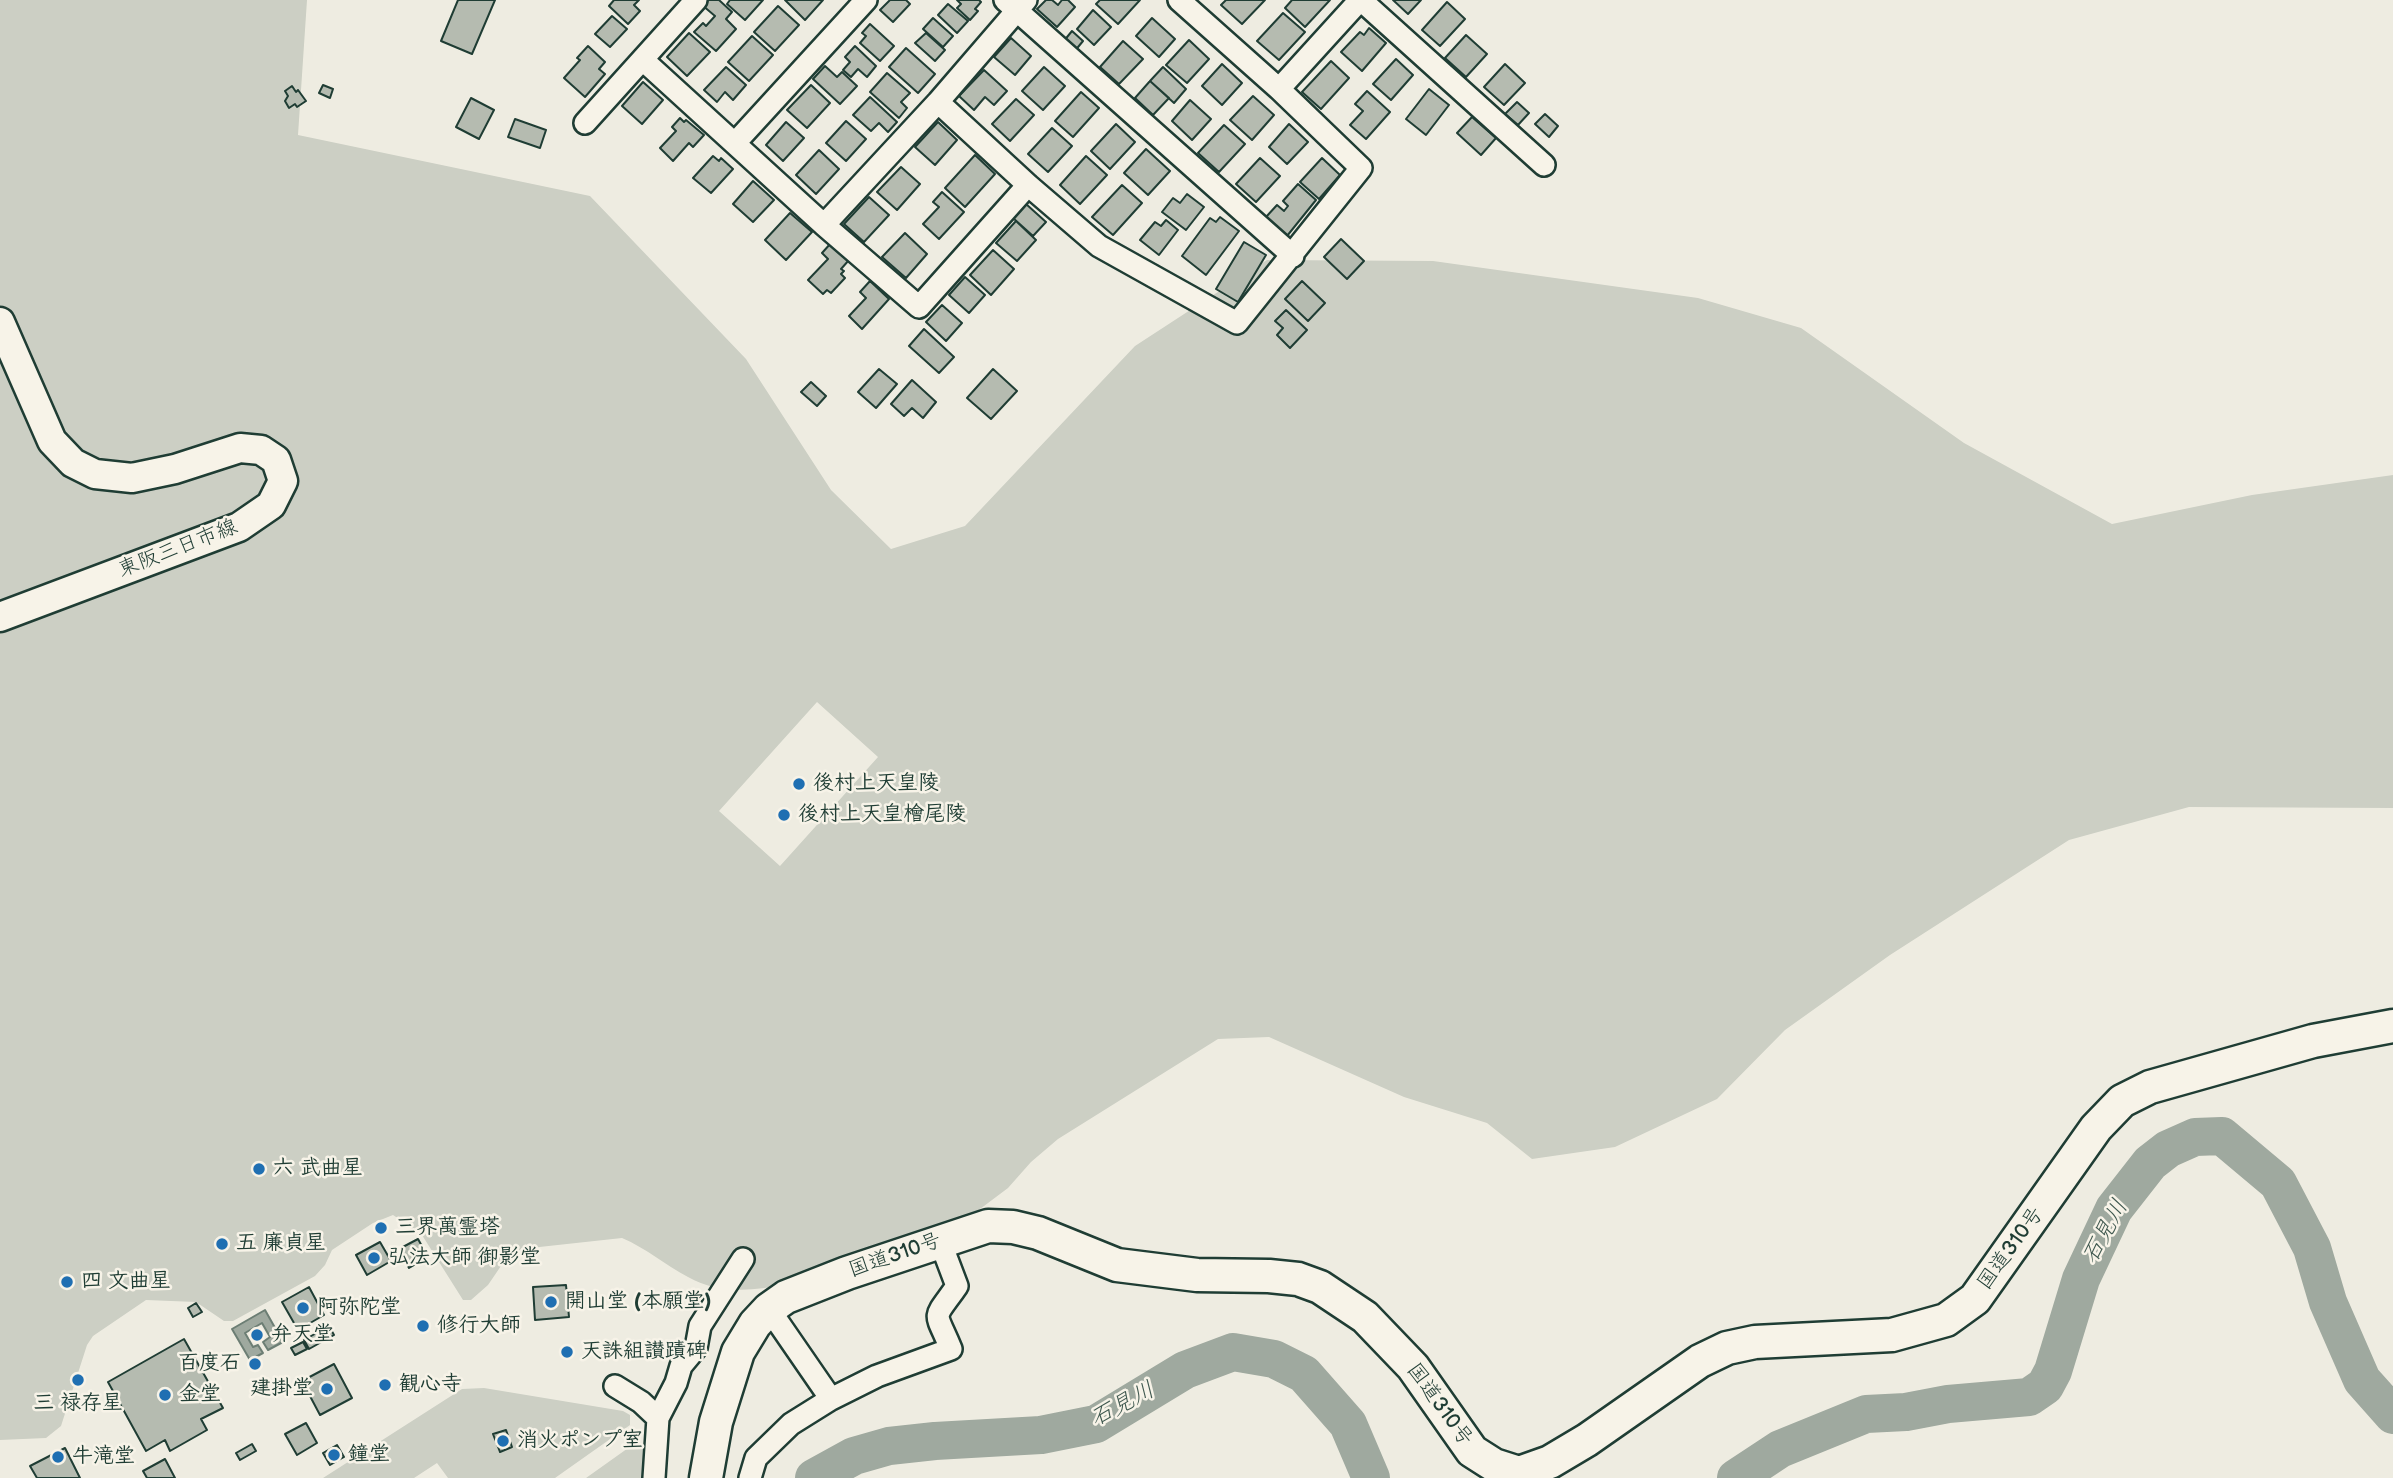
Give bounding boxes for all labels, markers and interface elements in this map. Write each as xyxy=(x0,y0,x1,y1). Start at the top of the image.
street label: 東阪三日市線 xyxy=(115,515,241,583)
place label: 後村上天皇陵 xyxy=(813,771,939,797)
marker: 後村上天皇陵 xyxy=(791,776,807,792)
place label: 後村上天皇檜尾陵 xyxy=(798,802,966,828)
marker: 後村上天皇檜尾陵 xyxy=(776,807,792,823)
place label: 六 武曲星 xyxy=(273,1156,363,1182)
marker: 六 武曲星 xyxy=(251,1161,267,1177)
water label: 石見川 xyxy=(2077,1195,2135,1269)
street label: 国道310号 xyxy=(1972,1203,2050,1295)
place label: 三界萬霊塔 xyxy=(395,1215,500,1241)
marker: 三界萬霊塔 xyxy=(373,1220,389,1236)
street label: 国道310号 xyxy=(845,1228,945,1284)
place label: 五 廉貞星 xyxy=(236,1231,326,1257)
marker: 五 廉貞星 xyxy=(214,1236,230,1252)
place label: 弘法大師 御影堂 xyxy=(388,1245,541,1271)
marker: 弘法大師 御影堂 xyxy=(366,1250,382,1266)
place label: 四 文曲星 xyxy=(81,1269,171,1295)
marker: 四 文曲星 xyxy=(59,1274,75,1290)
place label: 開山堂 (本願堂) xyxy=(565,1289,711,1315)
marker: 開山堂 (本願堂) xyxy=(543,1294,559,1310)
place label: 阿弥陀堂 xyxy=(317,1295,401,1321)
marker: 阿弥陀堂 xyxy=(295,1300,311,1316)
place label: 修行大師 xyxy=(437,1313,521,1339)
marker: 修行大師 xyxy=(415,1318,431,1334)
place label: 弁天堂 xyxy=(271,1322,334,1348)
marker: 弁天堂 xyxy=(249,1327,265,1343)
place label: 天誅組讃蹟碑 xyxy=(581,1339,707,1365)
marker: 天誅組讃蹟碑 xyxy=(559,1344,575,1360)
place label: 百度石 xyxy=(178,1351,241,1377)
marker: 百度石 xyxy=(247,1356,263,1372)
street label: 国道310号 xyxy=(1400,1359,1478,1451)
marker: 三 禄存星 xyxy=(70,1372,86,1388)
place label: 観心寺 xyxy=(399,1372,462,1398)
place label: 建掛堂 xyxy=(250,1376,313,1402)
marker: 観心寺 xyxy=(377,1377,393,1393)
water label: 石見川 xyxy=(1086,1377,1160,1433)
marker: 建掛堂 xyxy=(319,1381,335,1397)
place label: 金堂 xyxy=(179,1382,221,1408)
marker: 金堂 xyxy=(157,1387,173,1403)
place label: 三 禄存星 xyxy=(33,1391,123,1417)
place label: 消火ポンプ室 xyxy=(517,1428,643,1454)
marker: 消火ポンプ室 xyxy=(495,1433,511,1449)
place label: 鐘堂 xyxy=(348,1442,390,1468)
place label: 牛滝堂 xyxy=(72,1444,135,1470)
marker: 鐘堂 xyxy=(326,1447,342,1463)
marker: 牛滝堂 xyxy=(50,1449,66,1465)

